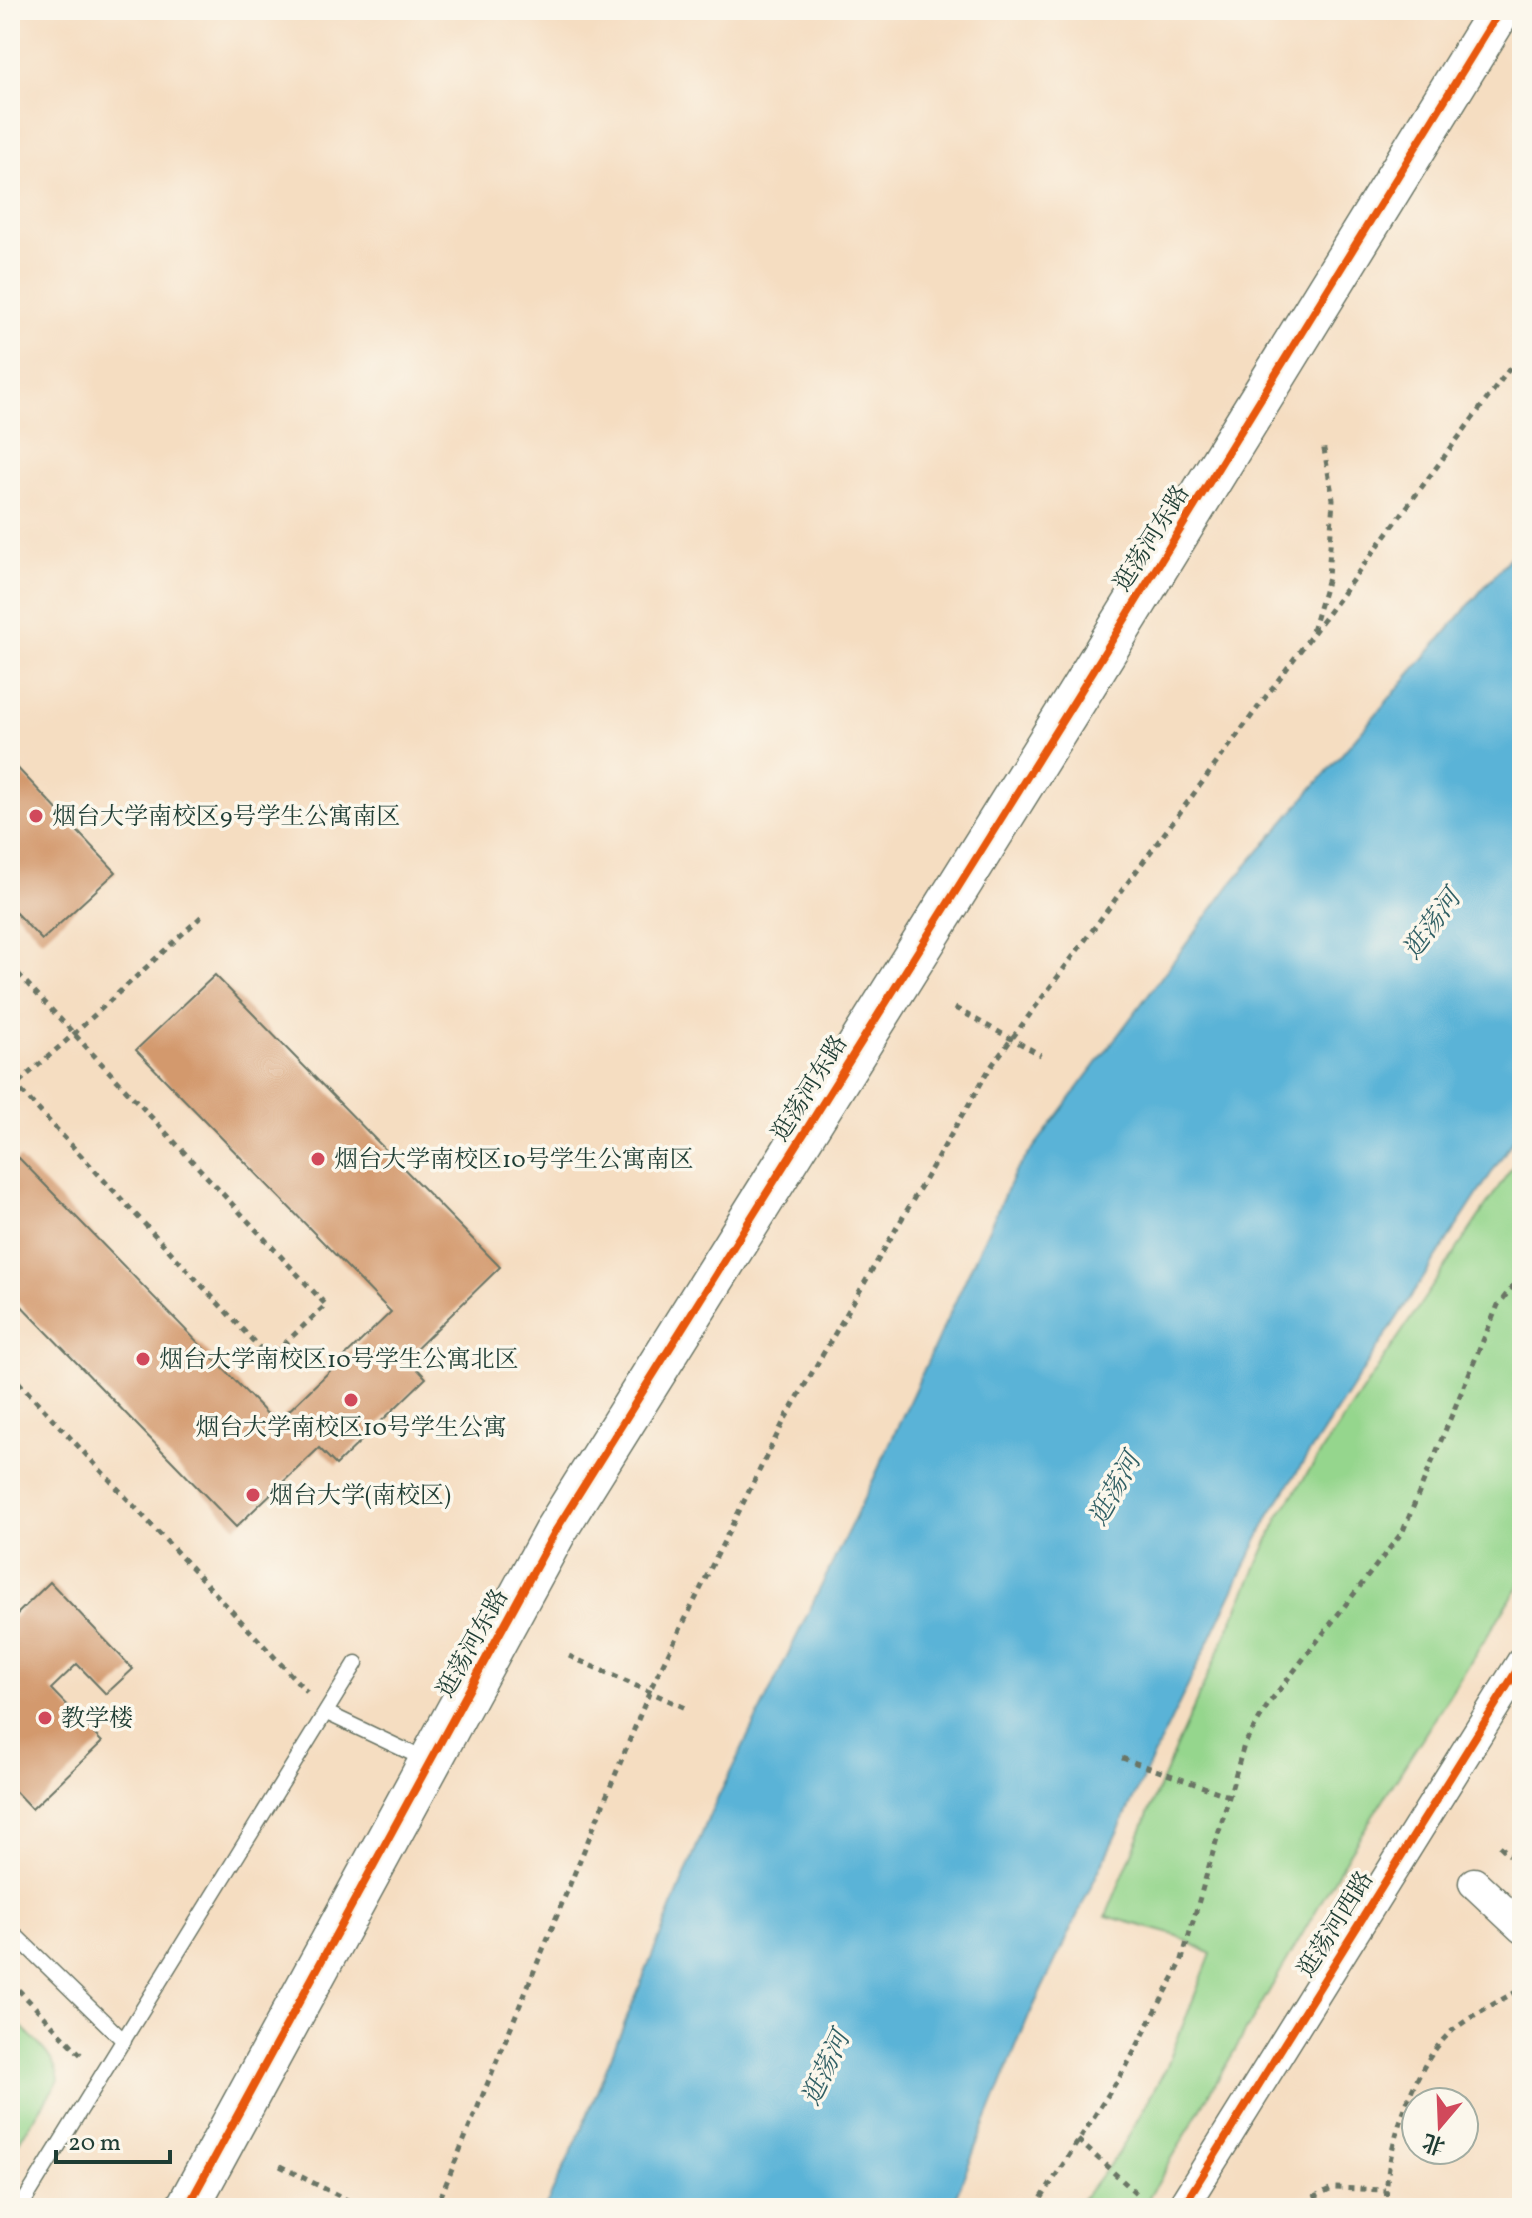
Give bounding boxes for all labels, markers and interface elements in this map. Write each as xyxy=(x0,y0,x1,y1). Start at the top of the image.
street label: 逛荡河东路 xyxy=(1106,479,1199,599)
place label: 烟台大学南校区9号学生公寓南区 xyxy=(52,801,400,835)
marker: 烟台大学南校区9号学生公寓南区 xyxy=(27,807,45,825)
water label: 逛荡河 xyxy=(1395,880,1472,967)
street label: 逛荡河东路 xyxy=(764,1029,857,1149)
place label: 烟台大学南校区10号学生公寓南区 xyxy=(334,1144,694,1178)
marker: 烟台大学南校区10号学生公寓南区 xyxy=(309,1150,327,1168)
place label: 烟台大学南校区10号学生公寓北区 xyxy=(159,1344,519,1378)
marker: 烟台大学南校区10号学生公寓北区 xyxy=(134,1350,152,1368)
marker: 烟台大学南校区10号学生公寓 xyxy=(342,1391,360,1409)
place label: 烟台大学南校区10号学生公寓 xyxy=(195,1412,507,1446)
water label: 逛荡河 xyxy=(1081,1444,1152,1533)
place label: 烟台大学(南校区) xyxy=(269,1480,451,1514)
marker: 烟台大学(南校区) xyxy=(244,1486,262,1504)
street label: 逛荡河东路 xyxy=(430,1583,518,1705)
place label: 教学楼 xyxy=(61,1703,133,1737)
marker: 教学楼 xyxy=(36,1709,54,1727)
street label: 逛荡河西路 xyxy=(1290,1865,1383,1985)
water label: 逛荡河 xyxy=(794,2022,861,2112)
north arrow xyxy=(1400,2086,1480,2166)
scale bar xyxy=(56,2114,170,2164)
text: 北 xyxy=(1419,2124,1450,2161)
text: 20 m xyxy=(68,2127,121,2161)

